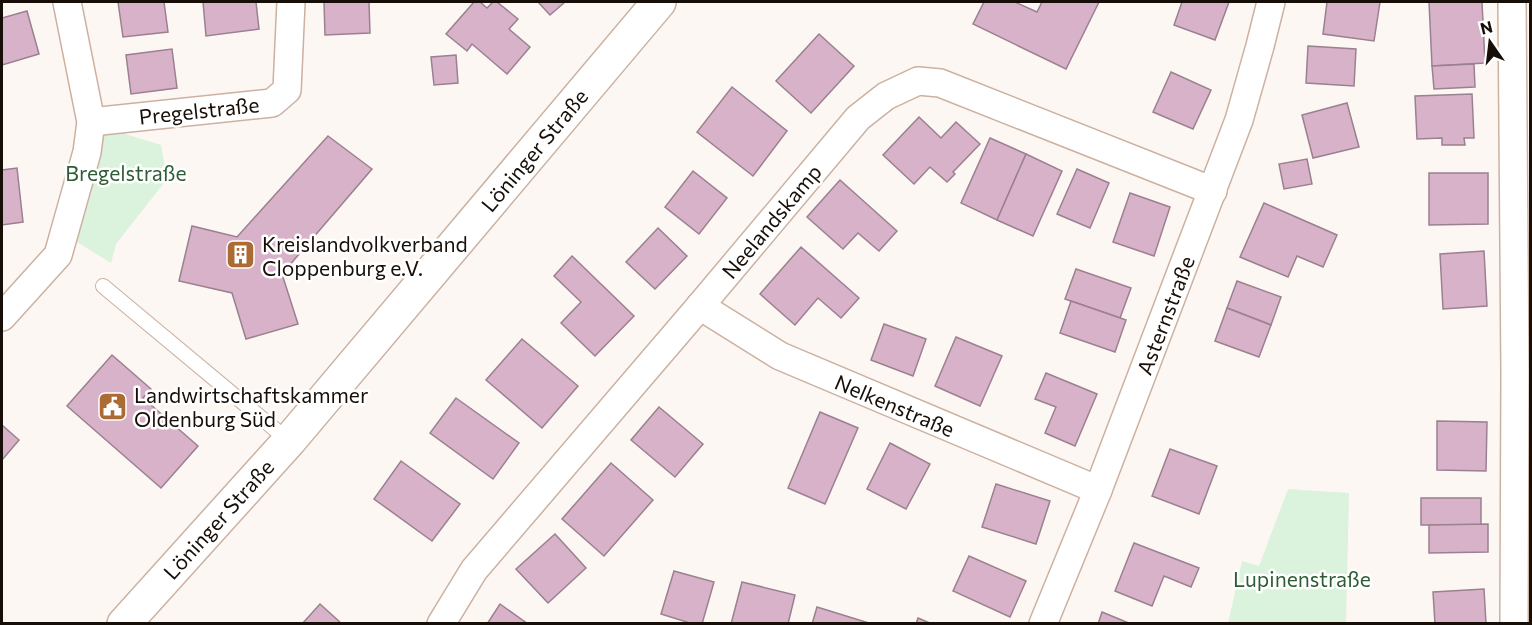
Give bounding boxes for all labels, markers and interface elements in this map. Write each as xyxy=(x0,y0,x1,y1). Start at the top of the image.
north arrow xyxy=(1460,12,1520,72)
text: N xyxy=(1478,16,1494,38)
street label: Löninger Straße xyxy=(475,84,593,216)
street label: Pregelstraße xyxy=(138,91,260,129)
street label: Neelandskamp xyxy=(716,159,826,283)
park label: Bregelstraße xyxy=(65,160,187,185)
place label: Kreislandvolkverband Cloppenburg e.V. xyxy=(262,231,468,280)
building icon: Kreislandvolkverband Cloppenburg e.V. xyxy=(225,239,257,271)
street label: Asternstraße xyxy=(1131,252,1199,378)
street label: Nelkenstraße xyxy=(832,369,958,441)
place label: Landwirtschaftskammer Oldenburg Süd xyxy=(134,382,368,431)
public building icon: Landwirtschaftskammer Oldenburg Süd xyxy=(97,390,129,422)
street label: Löninger Straße xyxy=(158,454,278,584)
park label: Lupinenstraße xyxy=(1233,566,1371,591)

